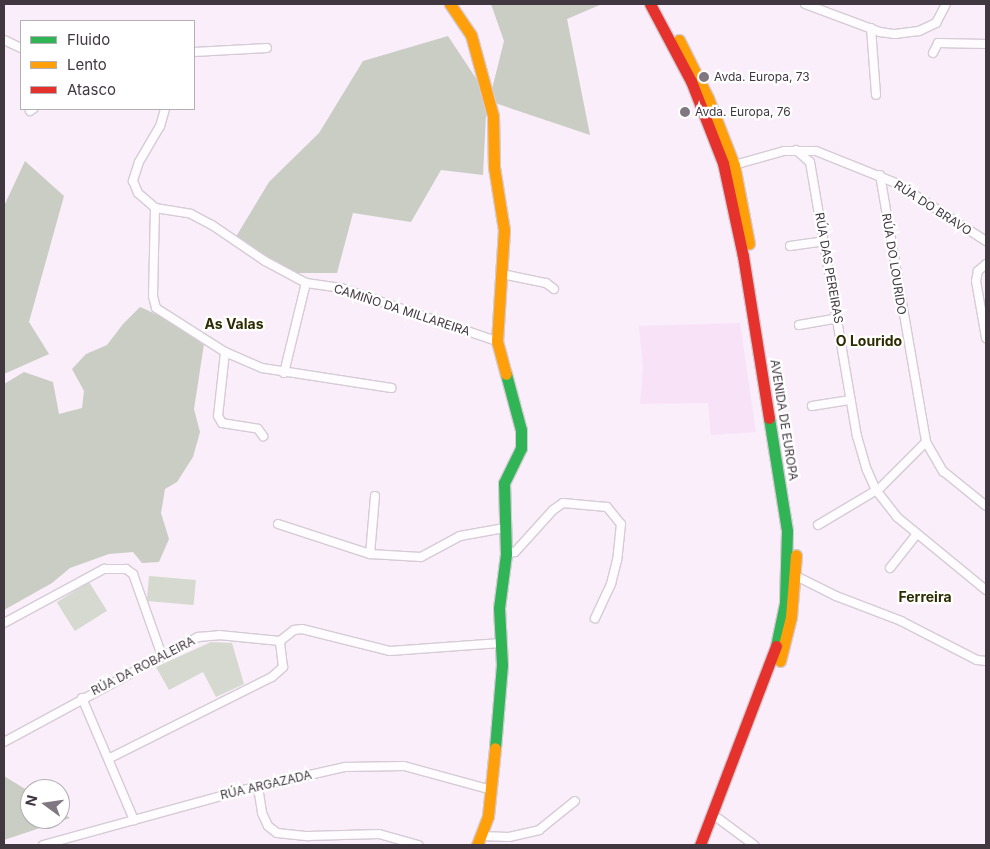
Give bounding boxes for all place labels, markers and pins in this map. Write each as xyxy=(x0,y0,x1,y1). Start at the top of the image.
place label: Avda. Europa, 73 xyxy=(714,70,810,84)
marker: Avda. Europa, 73 xyxy=(698,71,710,83)
place label: Avda. Europa, 76 xyxy=(695,105,791,119)
marker: Avda. Europa, 76 xyxy=(679,106,691,118)

